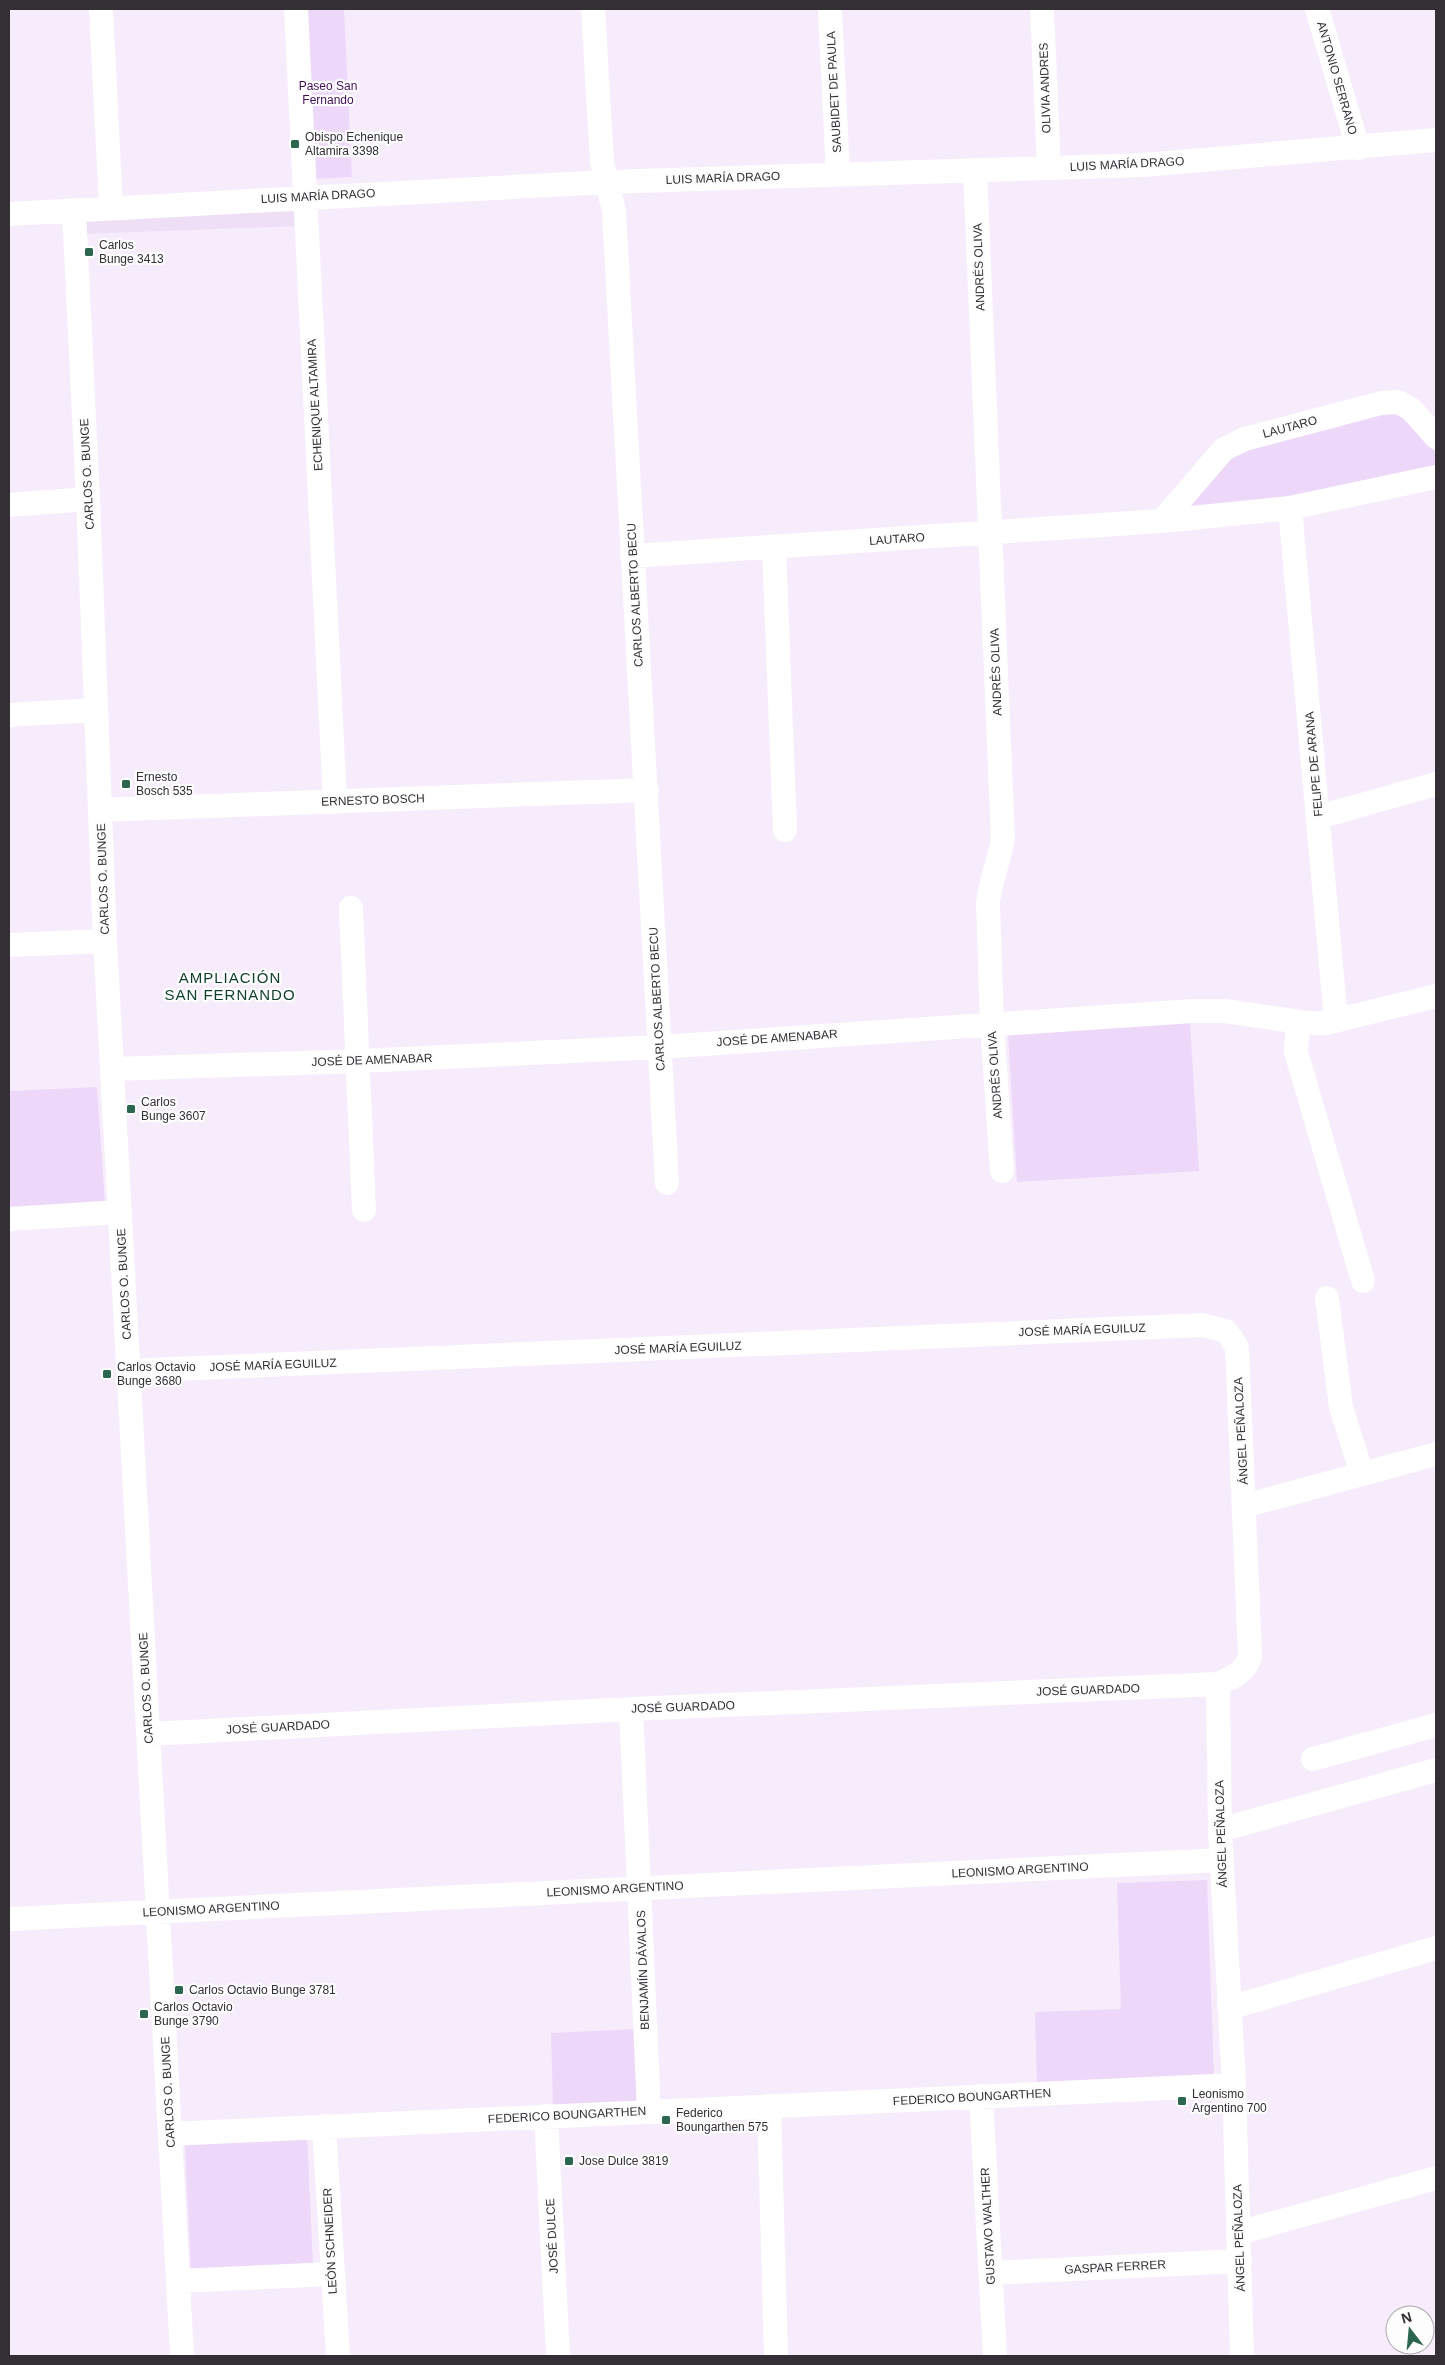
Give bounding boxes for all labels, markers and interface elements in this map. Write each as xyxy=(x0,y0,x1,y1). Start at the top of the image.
street label: ANTONIO SERRANO xyxy=(1314,20,1360,136)
street label: SAUBIDET DE PAULA xyxy=(824,31,844,153)
street label: OLIVIA ANDRES xyxy=(1036,42,1054,134)
park label: Paseo San Fernando xyxy=(299,79,357,107)
place label: Obispo Echenique Altamira 3398 xyxy=(305,130,403,158)
marker: Obispo Echenique Altamira 3398 xyxy=(289,138,301,150)
street label: LUIS MARÍA DRAGO xyxy=(1069,153,1185,174)
street label: LUIS MARÍA DRAGO xyxy=(665,168,781,187)
street label: LUIS MARÍA DRAGO xyxy=(260,185,376,206)
street label: ANDRÉS OLIVA xyxy=(969,223,988,311)
place label: Carlos Bunge 3413 xyxy=(99,238,164,266)
marker: Carlos Bunge 3413 xyxy=(83,246,95,258)
street label: ECHENIQUE ALTAMIRA xyxy=(305,339,325,471)
street label: LAUTARO xyxy=(1261,413,1319,441)
street label: CARLOS O. BUNGE xyxy=(77,418,97,530)
street label: CARLOS ALBERTO BECU xyxy=(624,523,646,667)
street label: LAUTARO xyxy=(869,530,925,548)
street label: ANDRÉS OLIVA xyxy=(986,628,1005,716)
street label: FELIPE DE ARANA xyxy=(1302,711,1326,817)
place label: Ernesto Bosch 535 xyxy=(136,770,193,798)
marker: Ernesto Bosch 535 xyxy=(120,778,132,790)
street label: ERNESTO BOSCH xyxy=(321,791,425,809)
street label: CARLOS O. BUNGE xyxy=(94,823,112,935)
street label: CARLOS ALBERTO BECU xyxy=(646,927,668,1071)
district label: AMPLIACIÓN SAN FERNANDO xyxy=(164,969,296,1003)
street label: JOSÉ DE AMENABAR xyxy=(716,1026,838,1049)
street label: ANDRÉS OLIVA xyxy=(984,1031,1005,1119)
street label: JOSÉ DE AMENABAR xyxy=(311,1050,433,1069)
place label: Carlos Bunge 3607 xyxy=(141,1095,206,1123)
marker: Carlos Bunge 3607 xyxy=(125,1103,137,1115)
street label: CARLOS O. BUNGE xyxy=(114,1228,134,1340)
street label: JOSÉ MARÍA EGUILUZ xyxy=(1018,1320,1146,1339)
street label: JOSÉ MARÍA EGUILUZ xyxy=(614,1338,742,1357)
street label: JOSÉ MARÍA EGUILUZ xyxy=(209,1355,337,1374)
place label: Carlos Octavio Bunge 3680 xyxy=(117,1360,196,1388)
marker: Carlos Octavio Bunge 3680 xyxy=(101,1368,113,1380)
street label: ÁNGEL PEÑALOZA xyxy=(1230,1377,1251,1485)
street label: CARLOS O. BUNGE xyxy=(136,1632,156,1744)
street label: JOSÉ GUARDADO xyxy=(1036,1680,1140,1699)
street label: JOSÉ GUARDADO xyxy=(631,1697,735,1716)
street label: JOSÉ GUARDADO xyxy=(226,1716,330,1737)
street label: ÁNGEL PEÑALOZA xyxy=(1211,1780,1230,1888)
street label: LEONISMO ARGENTINO xyxy=(951,1859,1089,1881)
street label: LEONISMO ARGENTINO xyxy=(546,1878,684,1900)
street label: LEONISMO ARGENTINO xyxy=(142,1898,280,1920)
street label: BENJAMÍN DÁVALOS xyxy=(633,1910,652,2030)
place label: Carlos Octavio Bunge 3781 xyxy=(189,1983,336,1997)
marker: Carlos Octavio Bunge 3781 xyxy=(173,1984,185,1996)
place label: Carlos Octavio Bunge 3790 xyxy=(154,2000,233,2028)
marker: Carlos Octavio Bunge 3790 xyxy=(138,2008,150,2020)
street label: CARLOS O. BUNGE xyxy=(158,2036,178,2148)
street label: FEDERICO BOUNGARTHEN xyxy=(893,2086,1051,2108)
place label: Leonismo Argentino 700 xyxy=(1192,2087,1267,2115)
marker: Leonismo Argentino 700 xyxy=(1176,2095,1188,2107)
street label: FEDERICO BOUNGARTHEN xyxy=(488,2104,646,2126)
place label: Federico Boungarthen 575 xyxy=(676,2106,768,2134)
marker: Federico Boungarthen 575 xyxy=(660,2114,672,2126)
place label: Jose Dulce 3819 xyxy=(579,2154,669,2168)
marker: Jose Dulce 3819 xyxy=(563,2155,575,2167)
street label: GUSTAVO WALTHER xyxy=(978,2167,998,2285)
street label: ÁNGEL PEÑALOZA xyxy=(1229,2184,1248,2292)
street label: LEÓN SCHNEIDER xyxy=(319,2187,340,2295)
street label: JOSÉ DULCE xyxy=(542,2198,561,2274)
street label: GASPAR FERRER xyxy=(1064,2257,1167,2277)
north arrow xyxy=(1385,2305,1435,2355)
text: N xyxy=(1399,2308,1413,2327)

